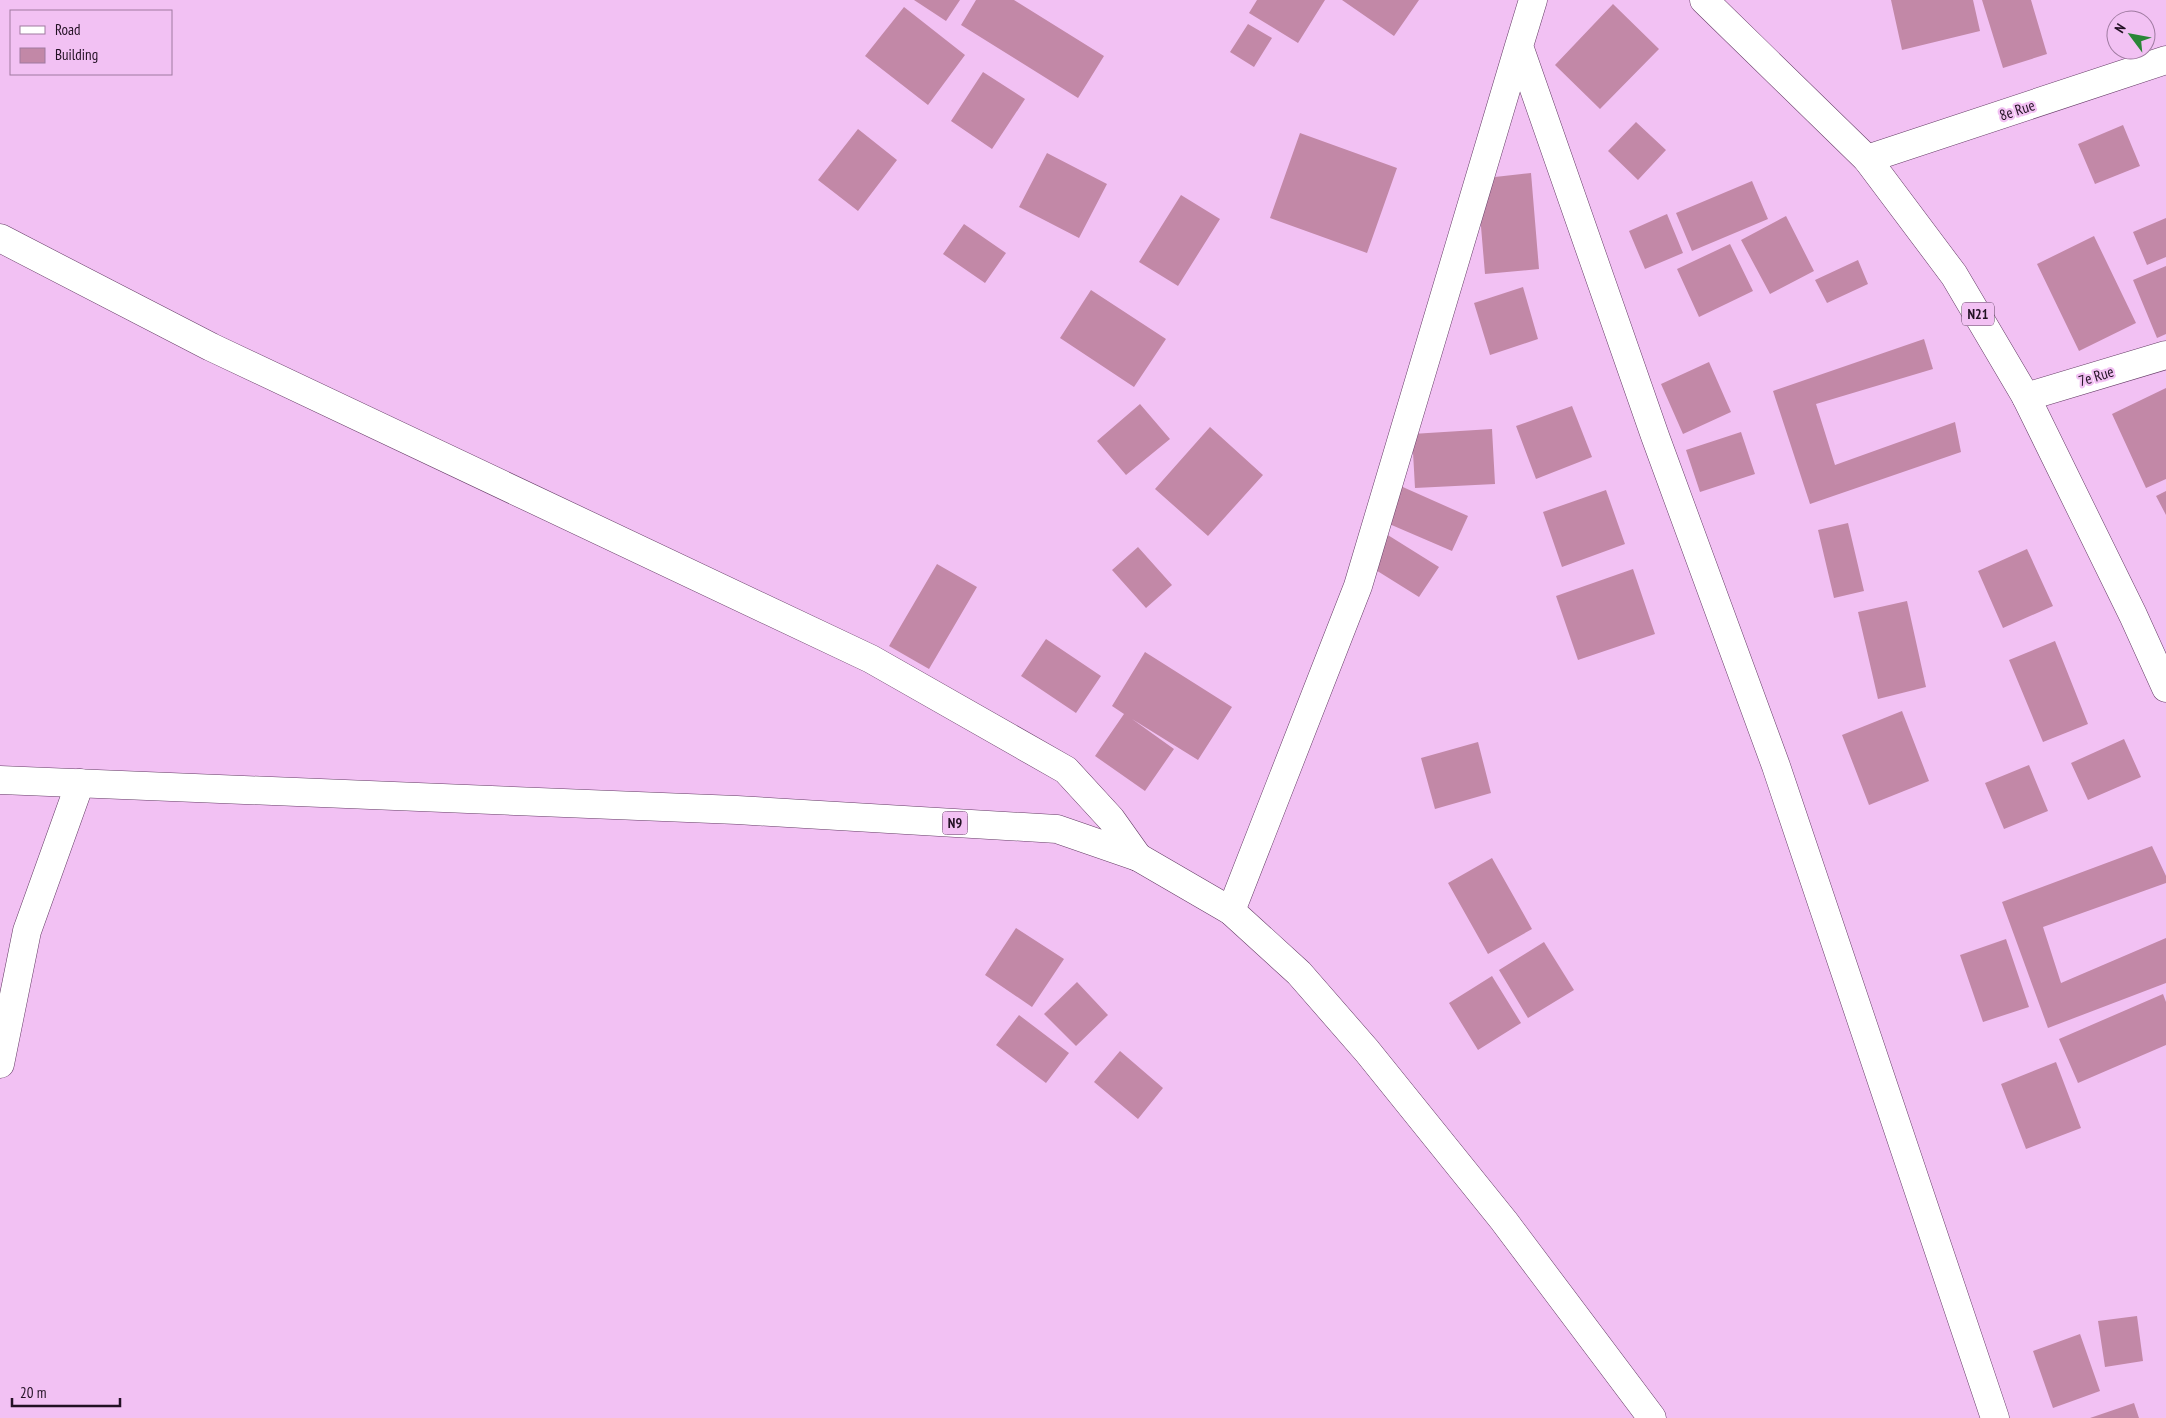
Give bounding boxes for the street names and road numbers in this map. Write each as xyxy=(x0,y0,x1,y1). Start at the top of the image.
street label: 8e Rue xyxy=(1997,95,2037,125)
road number: N21 xyxy=(1962,302,1994,326)
street label: 7e Rue xyxy=(2076,362,2116,390)
road number: N9 xyxy=(942,811,968,834)

